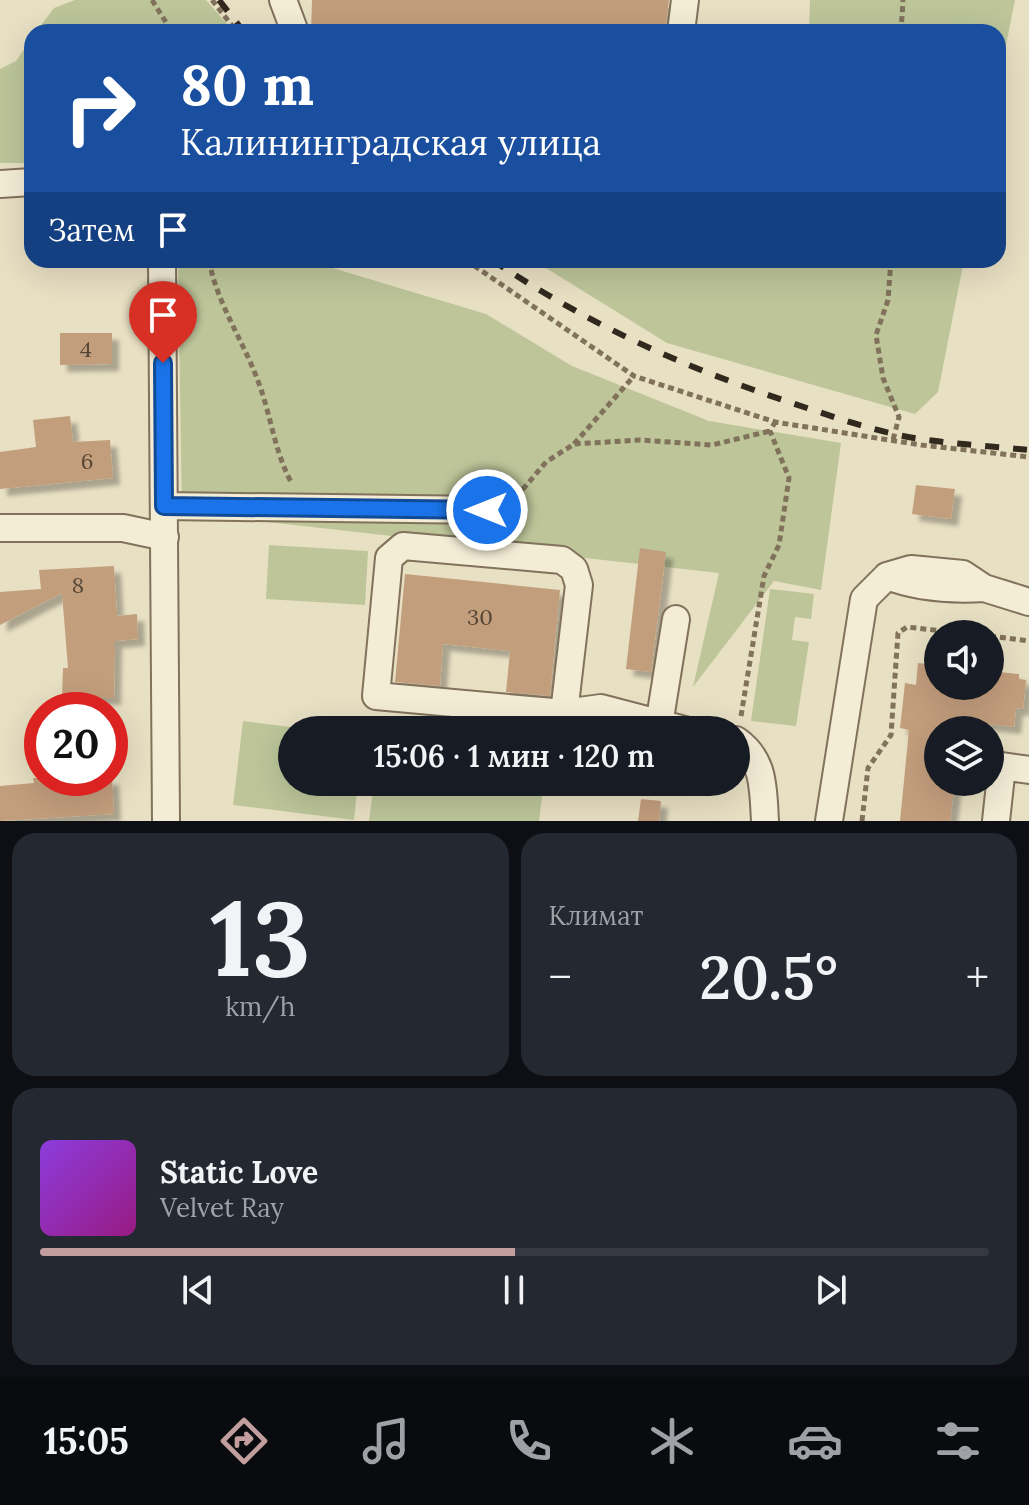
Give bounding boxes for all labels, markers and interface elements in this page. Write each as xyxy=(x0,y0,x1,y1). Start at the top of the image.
text: 80 m xyxy=(180,49,314,120)
icon: right xyxy=(48,56,152,160)
text: Калининградская улица xyxy=(180,119,601,165)
icon: arrive xyxy=(151,208,195,252)
text: Затем xyxy=(48,211,135,249)
pin xyxy=(129,281,197,363)
icon: arrive xyxy=(141,293,185,337)
house number: 4 xyxy=(80,335,92,363)
house number: 6 xyxy=(81,447,93,475)
position arrow xyxy=(445,468,529,552)
house number: 8 xyxy=(72,571,84,599)
house number: 30 xyxy=(467,603,493,631)
map controls xyxy=(924,620,1004,796)
button: sound xyxy=(924,620,1004,700)
speed limit sign: 20 xyxy=(24,692,128,796)
button: layers xyxy=(924,716,1004,796)
text: 15:06 · 1 мин · 120 m xyxy=(373,737,655,775)
text: 13 xyxy=(210,871,310,1004)
text: Климат xyxy=(549,899,643,932)
text: 20.5° xyxy=(699,939,838,1015)
text: − xyxy=(549,949,572,1005)
text: + xyxy=(966,949,989,1005)
text: km/h xyxy=(225,990,295,1023)
text: Static Love xyxy=(160,1153,318,1191)
text: Velvet Ray xyxy=(160,1191,284,1224)
icon: previous xyxy=(176,1268,220,1312)
icon: pause xyxy=(492,1268,536,1312)
icon: next xyxy=(809,1268,853,1312)
icon: directions xyxy=(216,1413,272,1469)
icon: music xyxy=(358,1413,414,1469)
icon: phone xyxy=(501,1413,557,1469)
icon: climate xyxy=(644,1413,700,1469)
icon: car xyxy=(787,1413,843,1469)
icon: filters xyxy=(930,1413,986,1469)
text: 15:05 xyxy=(43,1418,129,1464)

